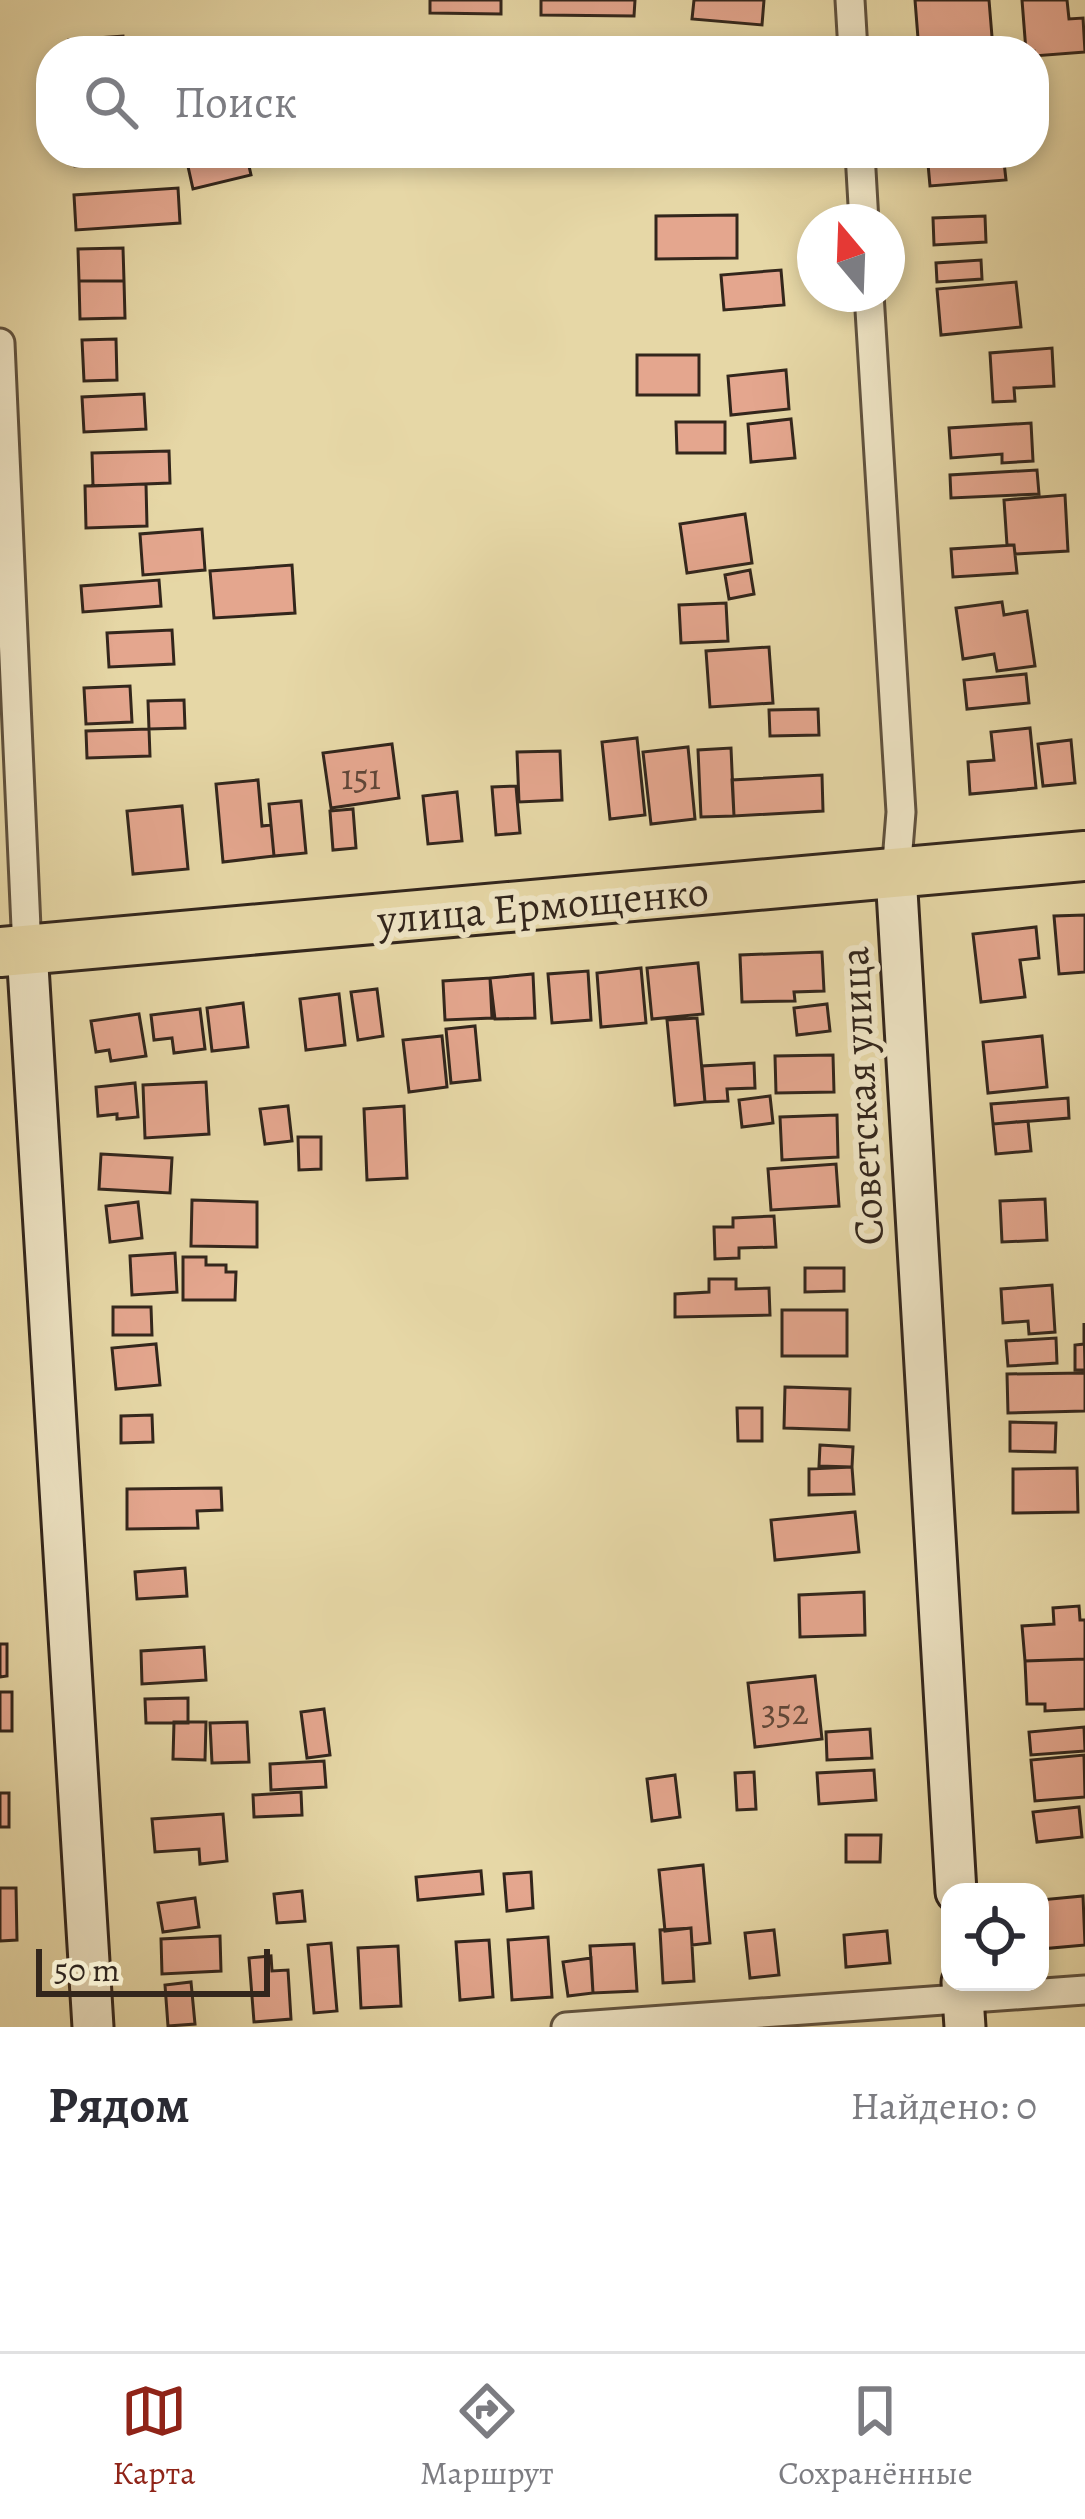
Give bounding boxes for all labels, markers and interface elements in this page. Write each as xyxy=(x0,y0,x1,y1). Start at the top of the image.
search box xyxy=(36,36,1049,168)
icon: search xyxy=(78,69,144,135)
text: Поиск xyxy=(174,71,297,133)
north arrow xyxy=(797,204,905,312)
house number: 151 xyxy=(341,752,381,801)
street label: улица Ермощенко xyxy=(374,862,711,948)
street label: Советская улица xyxy=(825,945,897,1247)
house number: 352 xyxy=(761,1687,809,1736)
map controls xyxy=(941,1883,1049,1991)
button: locate xyxy=(941,1883,1049,1991)
scale bar xyxy=(36,1943,270,1996)
text: 50 m xyxy=(54,1947,120,1992)
text: Рядом xyxy=(48,2070,190,2140)
text: Найдено: 0 xyxy=(850,2079,1037,2132)
tab: Карта xyxy=(112,2378,195,2495)
tab: Маршрут xyxy=(420,2378,554,2495)
tab: Сохранённые xyxy=(778,2378,973,2495)

